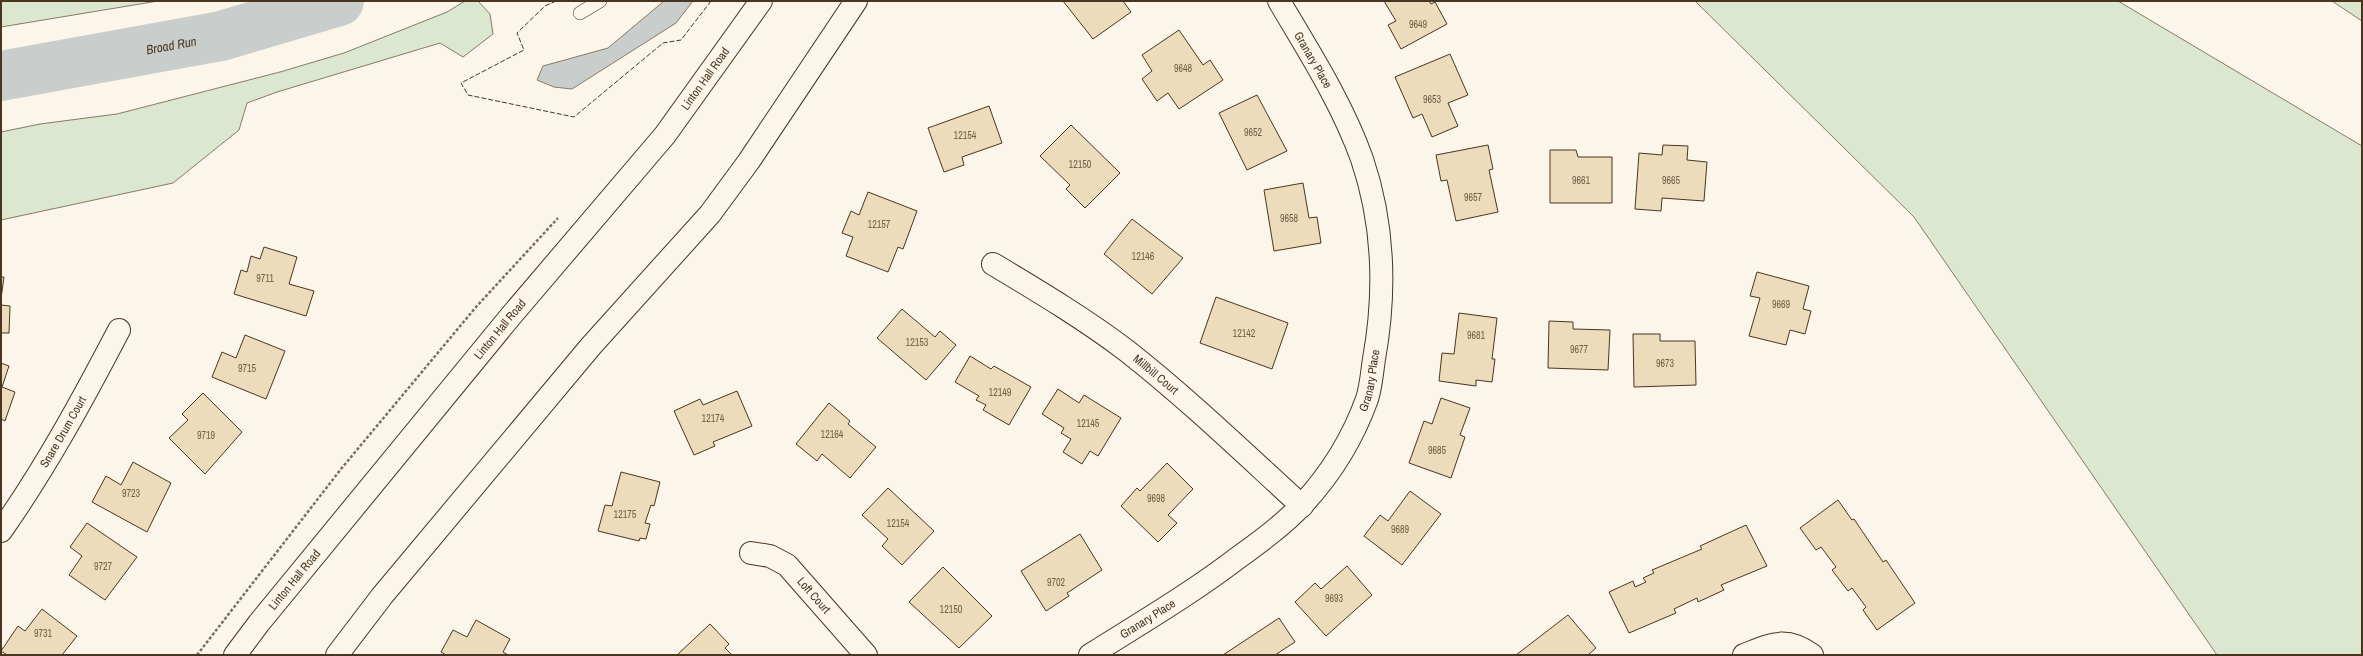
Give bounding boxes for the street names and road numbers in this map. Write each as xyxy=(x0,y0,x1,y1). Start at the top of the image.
street label: Granary Place xyxy=(1290,29,1336,91)
street label: Linton Hall Road xyxy=(677,44,733,113)
street label: Linton Hall Road xyxy=(471,296,530,363)
street label: Granary Place xyxy=(1355,348,1383,414)
street label: Millbill Court xyxy=(1130,351,1182,398)
street label: Snare Drum Court xyxy=(36,393,90,471)
street label: Linton Hall Road xyxy=(265,546,324,613)
street label: Loft Court xyxy=(793,574,834,617)
street label: Granary Place xyxy=(1117,595,1179,642)

